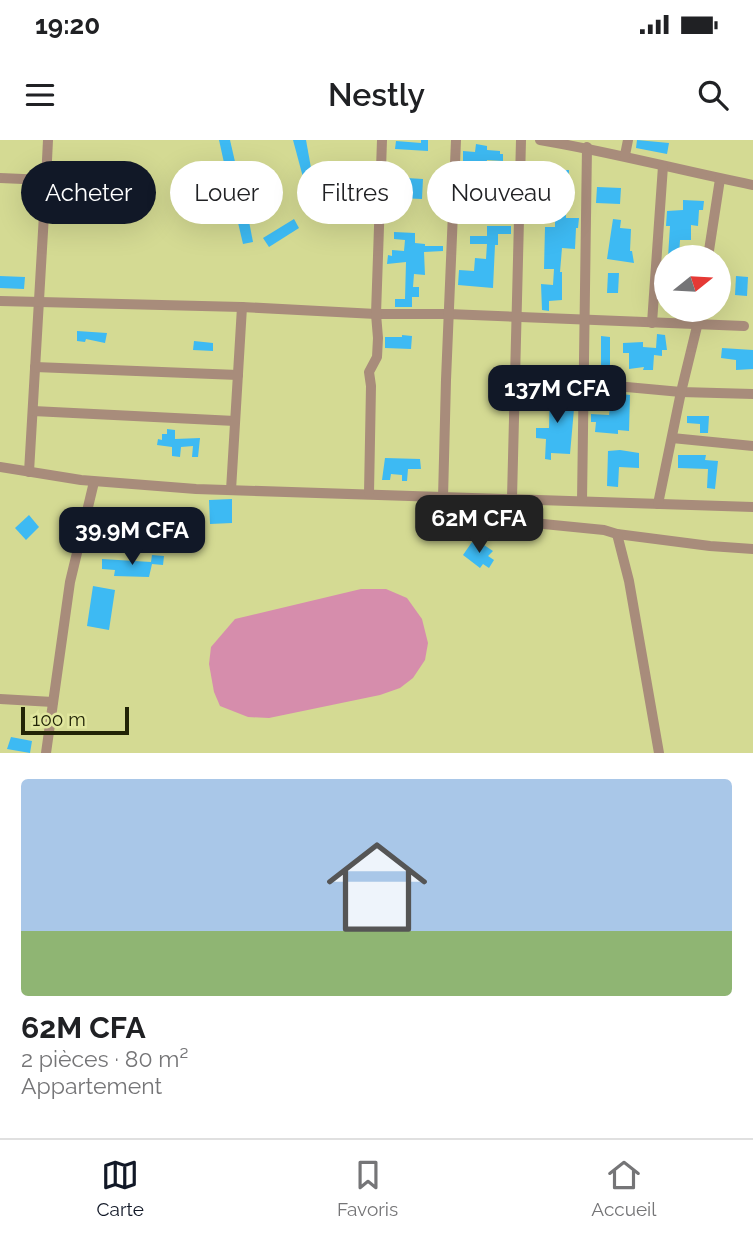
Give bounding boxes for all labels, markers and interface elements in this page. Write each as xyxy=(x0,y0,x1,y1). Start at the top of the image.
text: 19:20 xyxy=(35,10,100,40)
icon: menu xyxy=(21,76,59,114)
text: Nestly xyxy=(328,76,425,113)
icon: search xyxy=(694,76,732,114)
chip: Acheter xyxy=(21,161,156,224)
chip: Louer xyxy=(170,161,283,224)
chip: Filtres xyxy=(297,161,413,224)
chip: Nouveau xyxy=(427,161,575,224)
north arrow xyxy=(654,245,732,322)
map controls xyxy=(654,245,731,322)
pin: 137M CFA xyxy=(485,366,629,425)
text: 137M CFA xyxy=(504,374,610,401)
pin: 62M CFA xyxy=(414,496,544,555)
text: 62M CFA xyxy=(431,504,527,531)
pin: 39.9M CFA xyxy=(52,508,212,567)
text: 39.9M CFA xyxy=(75,516,189,543)
scale bar xyxy=(21,704,130,736)
text: 100 m xyxy=(32,708,86,730)
icon: home xyxy=(314,824,440,950)
text: 62M CFA xyxy=(21,1010,146,1045)
text: 2 pièces · 80 m² xyxy=(21,1045,188,1072)
text: Appartement xyxy=(21,1072,162,1099)
tab: Carte xyxy=(97,1156,144,1220)
tab: Favoris xyxy=(337,1156,398,1220)
tab: Accueil xyxy=(591,1156,656,1220)

